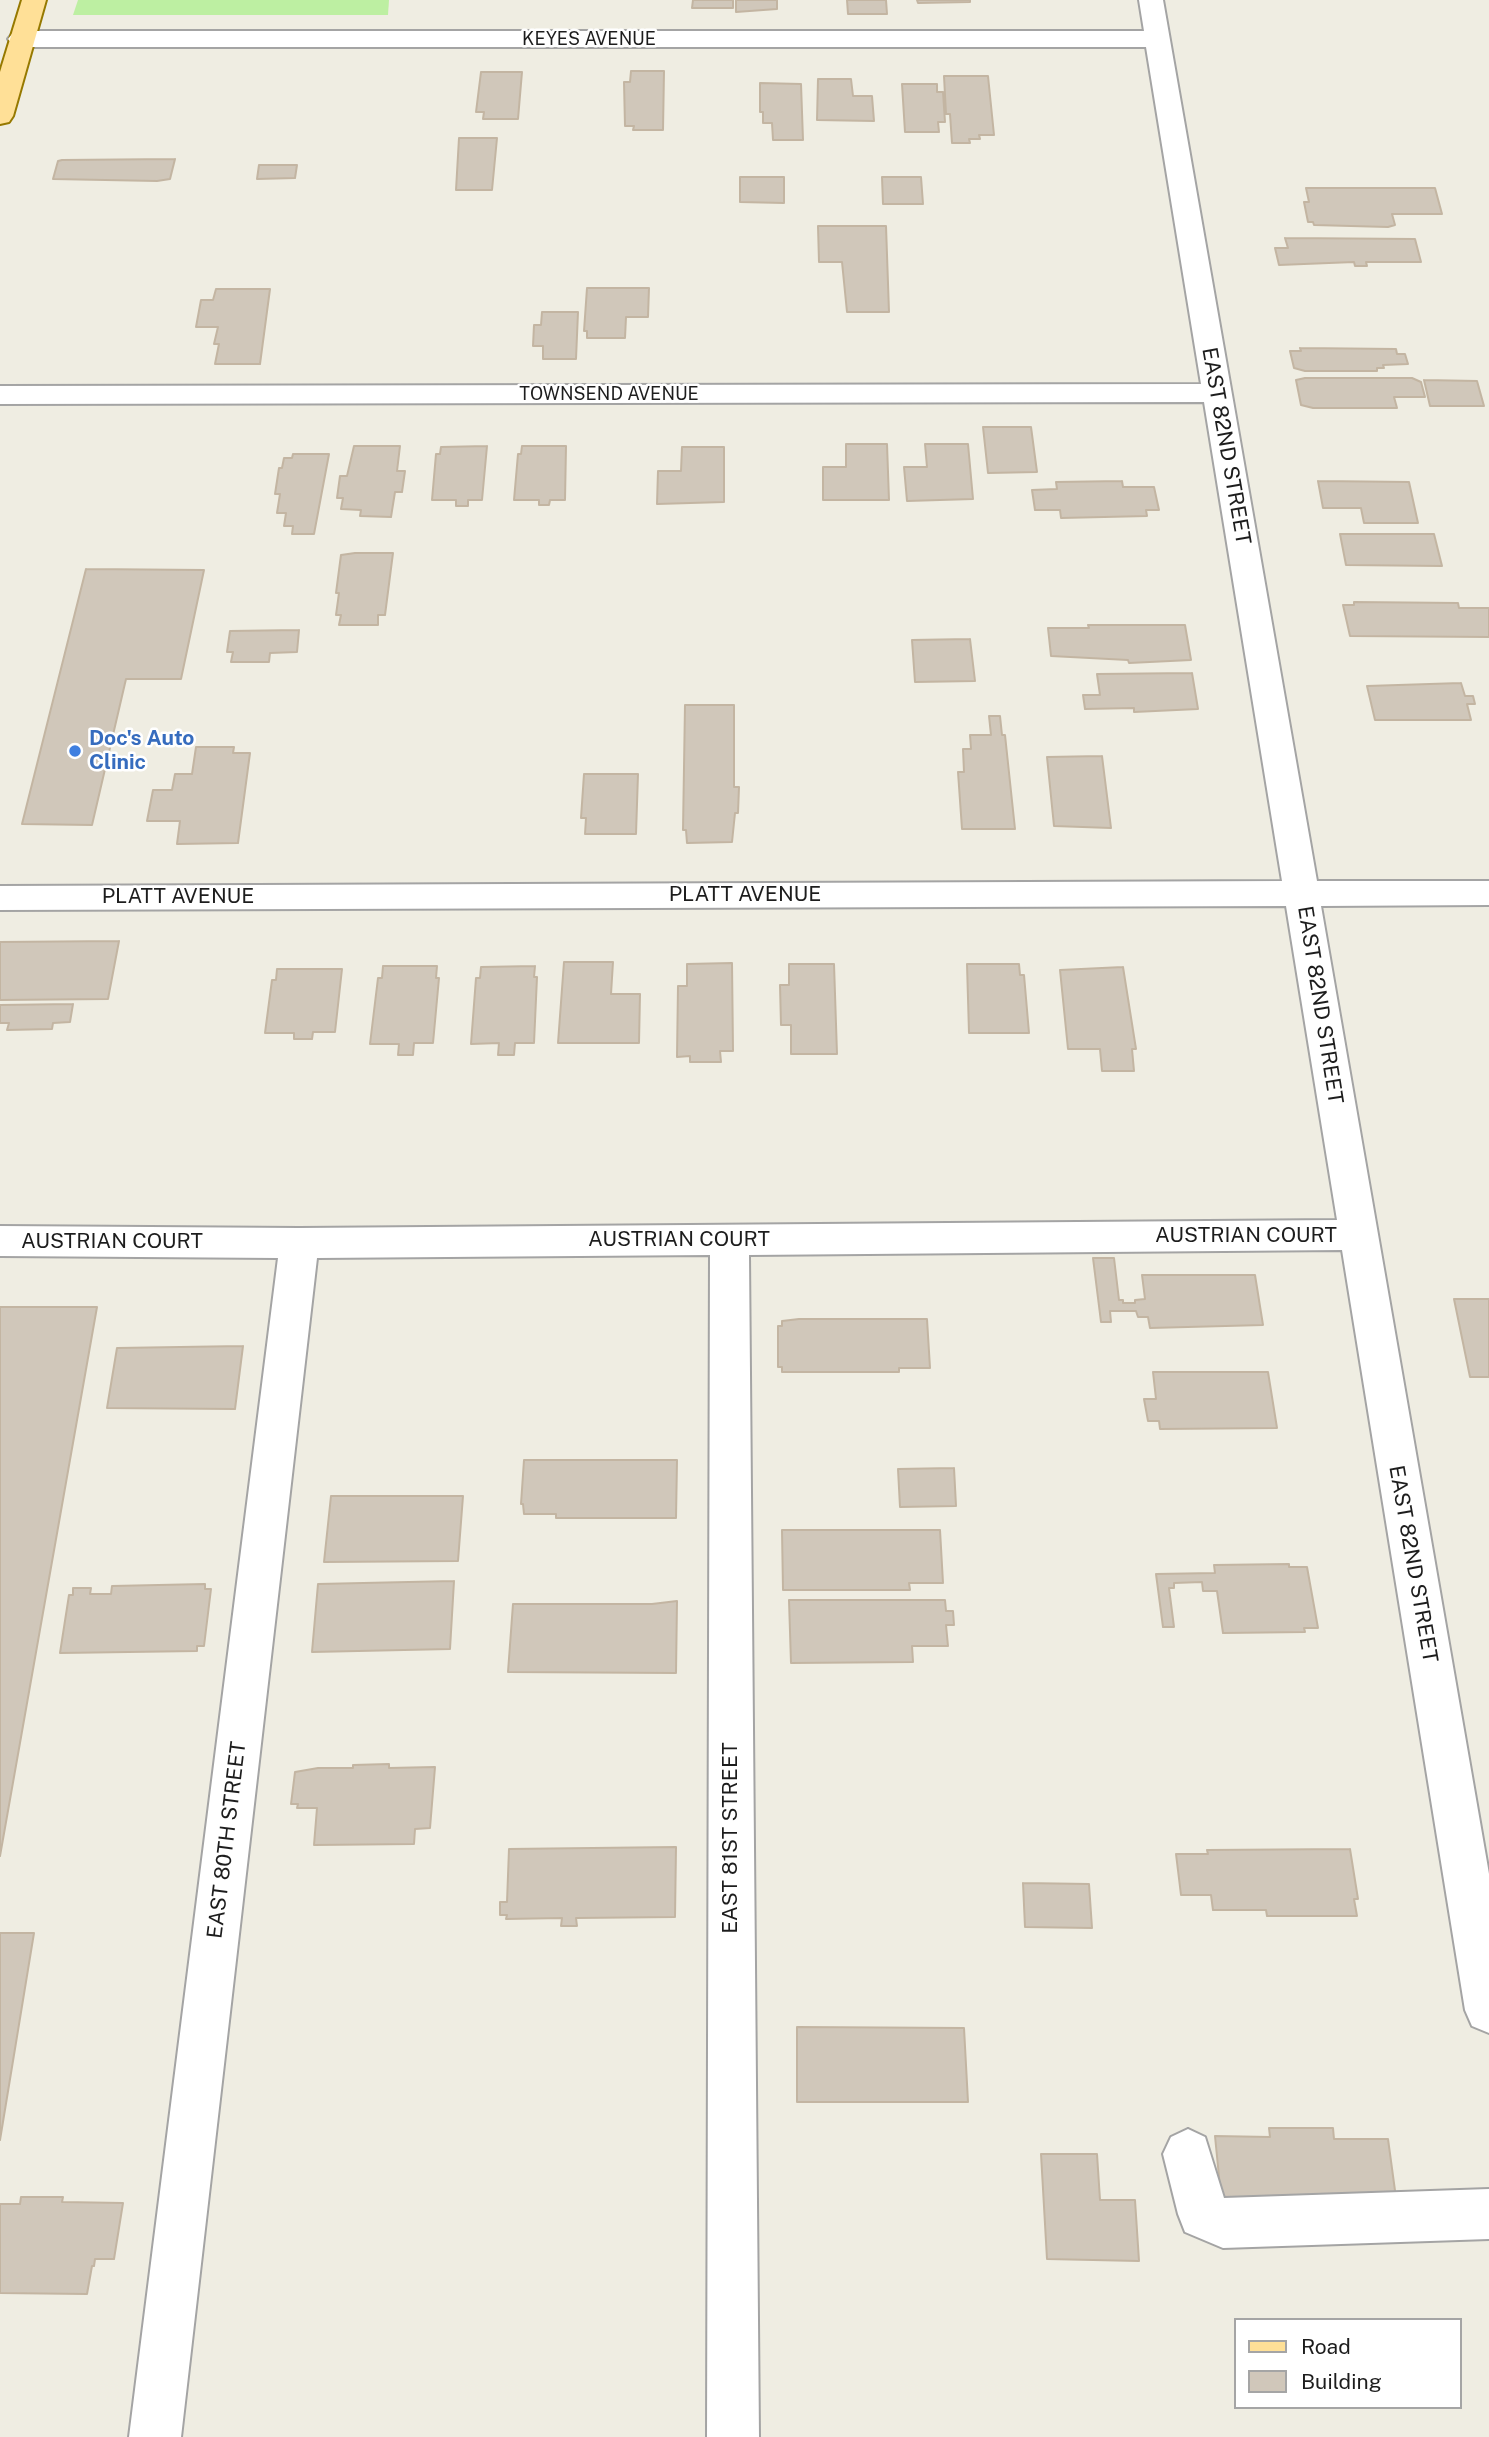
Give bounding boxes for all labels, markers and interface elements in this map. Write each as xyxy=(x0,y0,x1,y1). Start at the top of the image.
street label: KEYES AVENUE xyxy=(522,28,656,50)
street label: EAST 82ND STREET xyxy=(1196,345,1256,547)
street label: TOWNSEND AVENUE xyxy=(519,383,699,405)
place label: Doc's Auto Clinic xyxy=(89,726,194,776)
marker: Doc's Auto Clinic xyxy=(67,743,83,759)
street label: PLATT AVENUE xyxy=(669,882,821,908)
street label: PLATT AVENUE xyxy=(102,884,254,910)
street label: EAST 82ND STREET xyxy=(1292,904,1348,1106)
street label: AUSTRIAN COURT xyxy=(1155,1223,1337,1249)
street label: AUSTRIAN COURT xyxy=(588,1227,770,1253)
street label: AUSTRIAN COURT xyxy=(21,1229,203,1255)
street label: EAST 82ND STREET xyxy=(1383,1463,1443,1665)
street label: EAST 80TH STREET xyxy=(202,1740,252,1940)
street label: EAST 81ST STREET xyxy=(718,1742,744,1934)
legend xyxy=(1234,2318,1461,2409)
text: Road xyxy=(1301,2334,1351,2359)
text: Building xyxy=(1301,2369,1382,2394)

